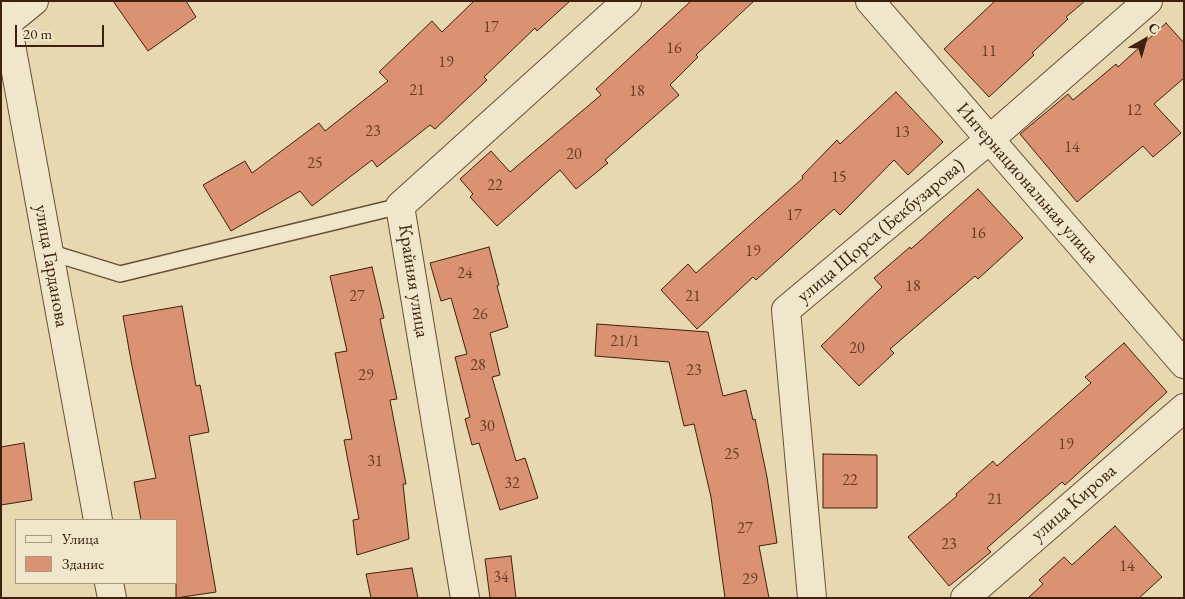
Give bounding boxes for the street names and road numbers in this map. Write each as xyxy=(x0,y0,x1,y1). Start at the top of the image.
street label: Интернациональная улица xyxy=(951,98,1103,268)
street label: улица Щорса (Бекбузарова) xyxy=(793,154,969,308)
street label: улица Гарданова xyxy=(29,203,73,329)
street label: Крайняя улица xyxy=(393,223,433,339)
street label: улица Кирова xyxy=(1027,460,1121,546)

